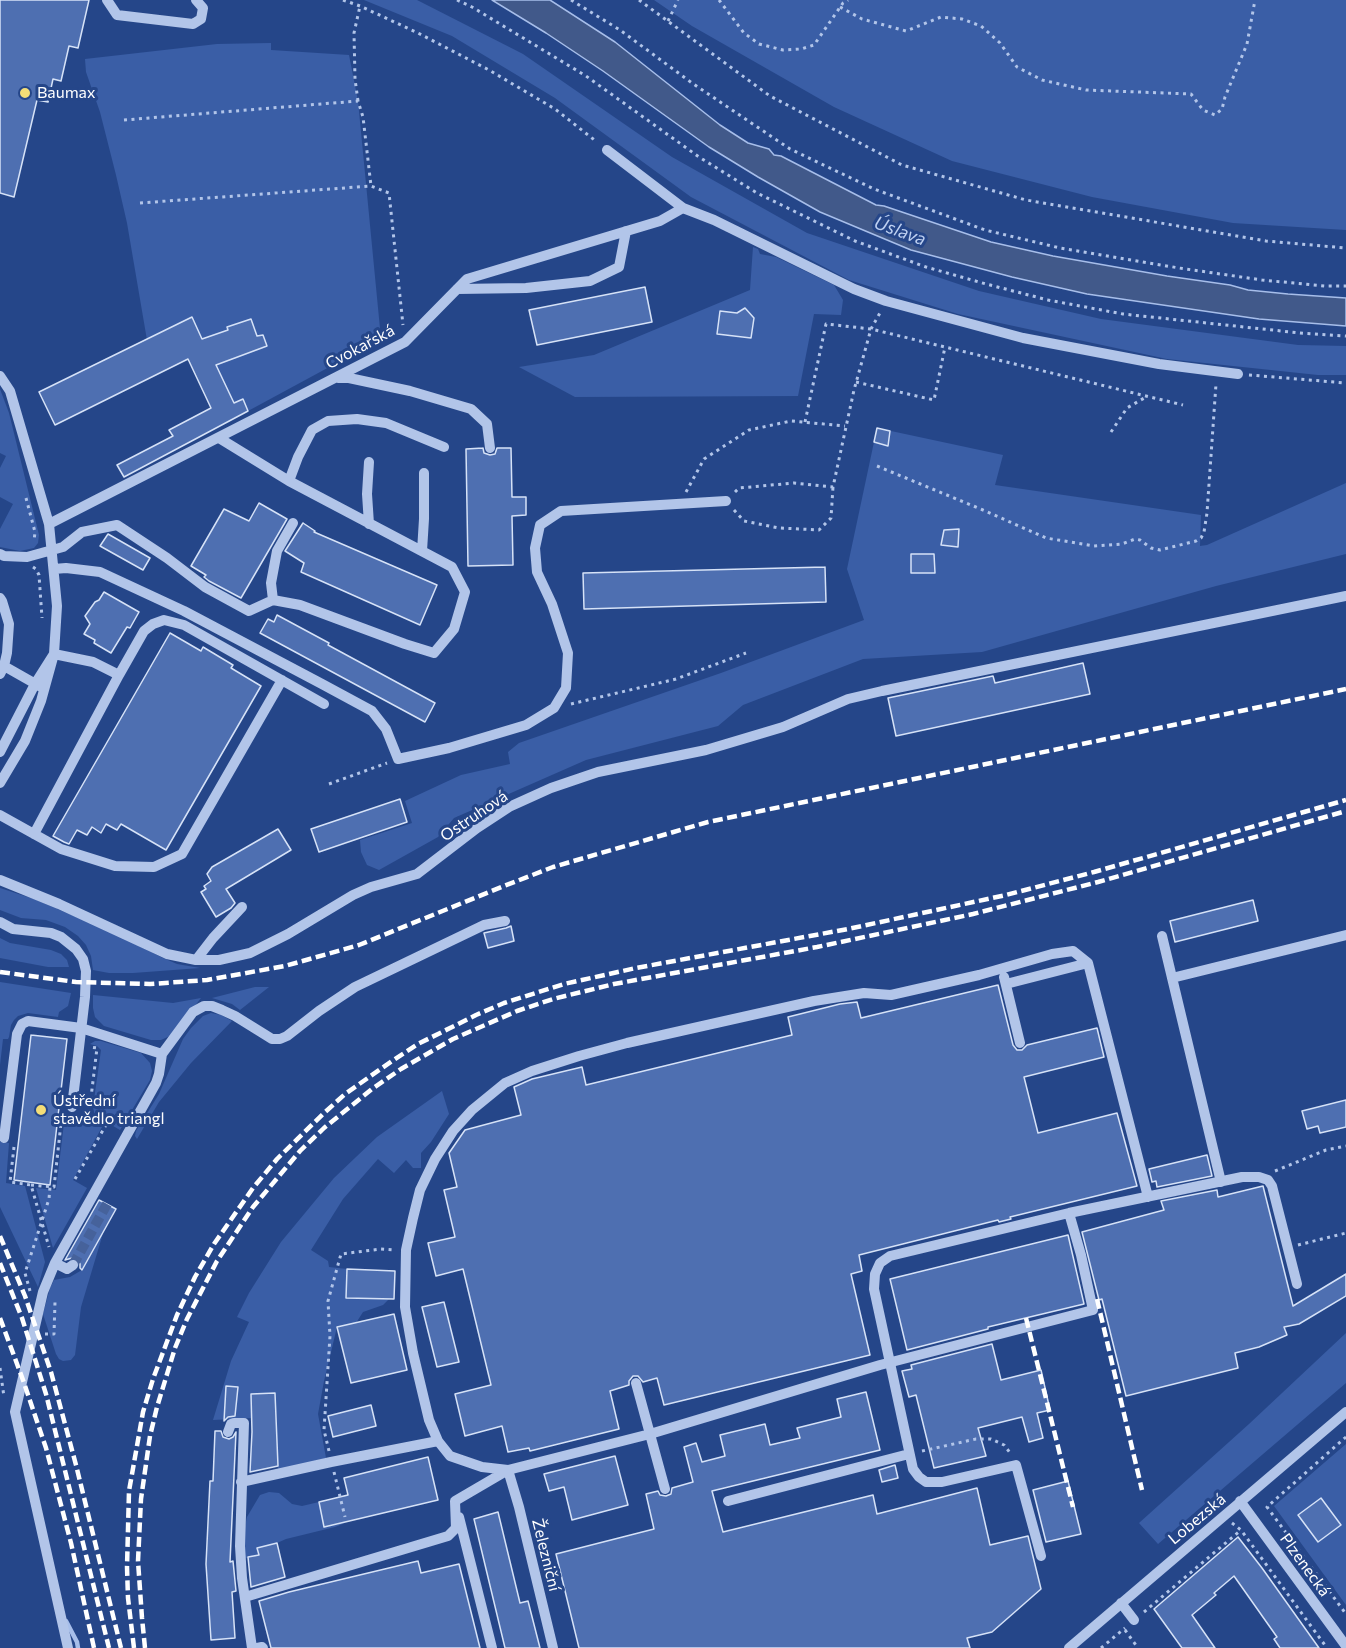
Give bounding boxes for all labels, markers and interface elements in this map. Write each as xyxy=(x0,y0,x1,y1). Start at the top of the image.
place label: Baumax xyxy=(37,83,95,103)
marker: Baumax xyxy=(18,86,32,100)
water label: Úslava xyxy=(871,212,929,250)
street label: Cvokařská xyxy=(322,321,398,373)
street label: Ostruhová xyxy=(437,787,511,845)
place label: Ústřední stavědlo triangl xyxy=(53,1091,165,1129)
marker: Ústřední stavědlo triangl xyxy=(34,1103,48,1117)
street label: Lobezská xyxy=(1164,1490,1230,1548)
street label: Železniční xyxy=(528,1517,564,1593)
street label: Plzenecká xyxy=(1276,1530,1334,1600)

